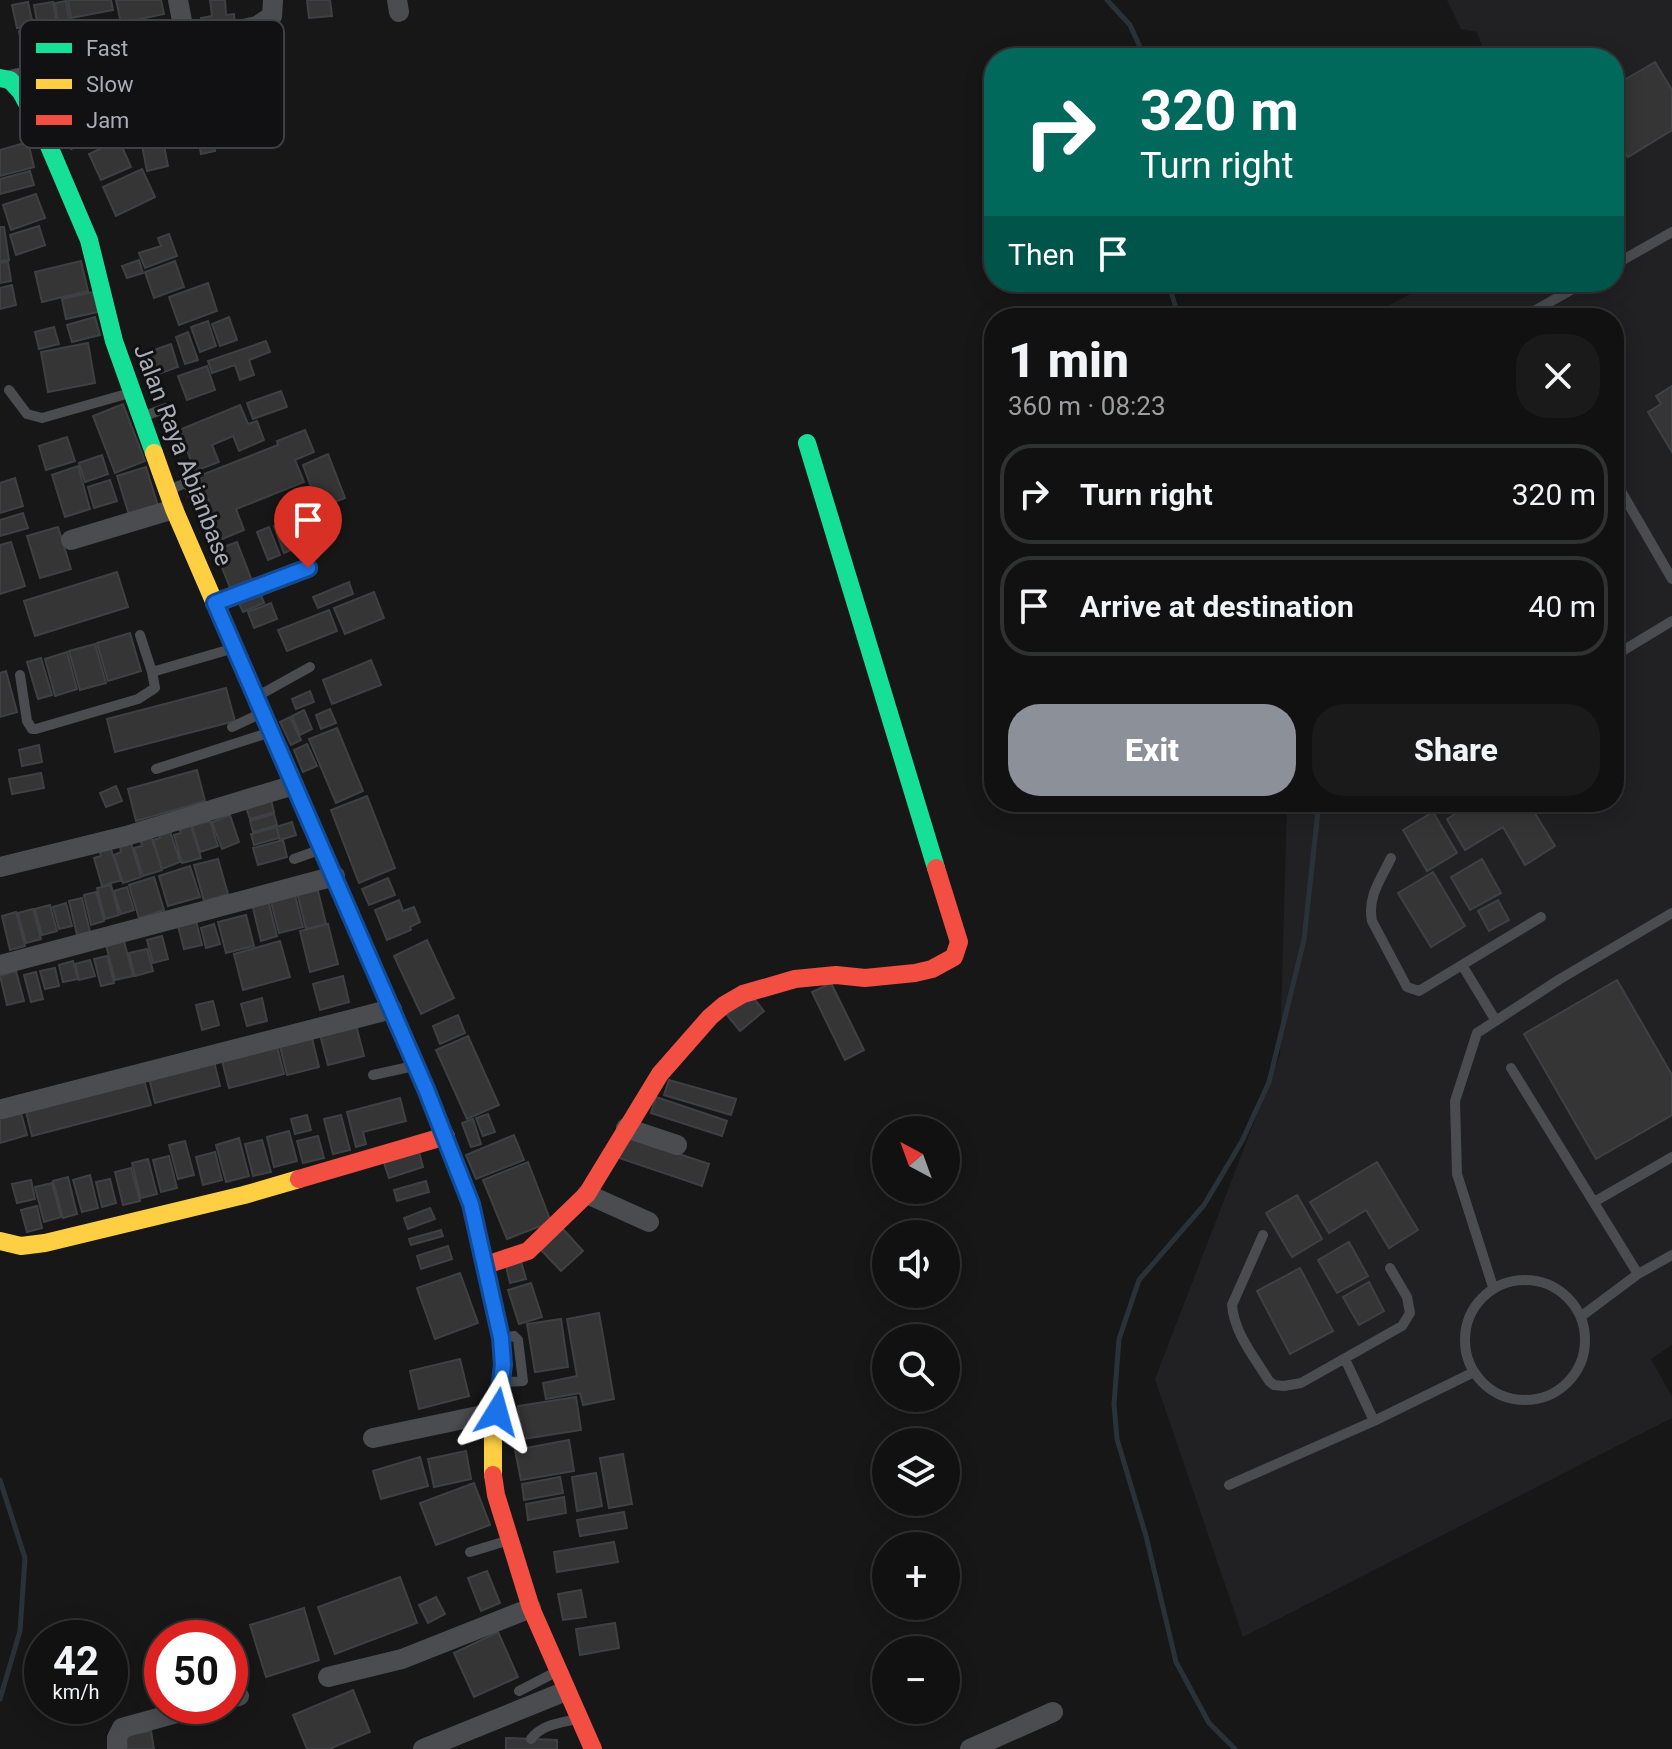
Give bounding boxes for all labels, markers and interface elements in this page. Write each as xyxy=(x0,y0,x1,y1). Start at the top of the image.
legend xyxy=(20,20,284,148)
text: Fast xyxy=(86,36,128,61)
text: Slow xyxy=(86,72,134,97)
text: 320 m xyxy=(1140,78,1299,144)
icon: right xyxy=(1008,80,1112,184)
text: Jam xyxy=(86,108,129,133)
text: Turn right xyxy=(1140,145,1293,187)
icon: arrive xyxy=(1091,232,1135,276)
text: Then xyxy=(1008,237,1075,272)
text: 1 min xyxy=(1008,332,1129,389)
button: close xyxy=(1516,334,1600,418)
street label: Jalan Raya Abianbase xyxy=(128,340,238,570)
text: 360 m · 08:23 xyxy=(1008,391,1166,421)
icon: right xyxy=(1012,472,1056,516)
text: Turn right xyxy=(1080,477,1213,512)
text: 320 m xyxy=(1512,477,1596,512)
pin xyxy=(274,486,342,568)
icon: arrive xyxy=(286,498,330,542)
icon: arrive xyxy=(1012,584,1056,628)
text: Arrive at destination xyxy=(1080,589,1354,624)
text: 40 m xyxy=(1529,589,1596,624)
button: Exit xyxy=(1008,704,1296,796)
button: Share xyxy=(1312,704,1600,796)
north arrow xyxy=(872,1116,960,1204)
map controls xyxy=(872,1116,960,1724)
button: sound xyxy=(872,1220,960,1308)
button: search xyxy=(872,1324,960,1412)
position arrow xyxy=(455,1370,539,1454)
button: layers xyxy=(872,1428,960,1516)
button: + xyxy=(872,1532,960,1620)
speed limit sign: 50 xyxy=(144,1620,248,1724)
button: − xyxy=(872,1636,960,1724)
text: 42 xyxy=(53,1638,99,1685)
text: km/h xyxy=(53,1680,99,1704)

